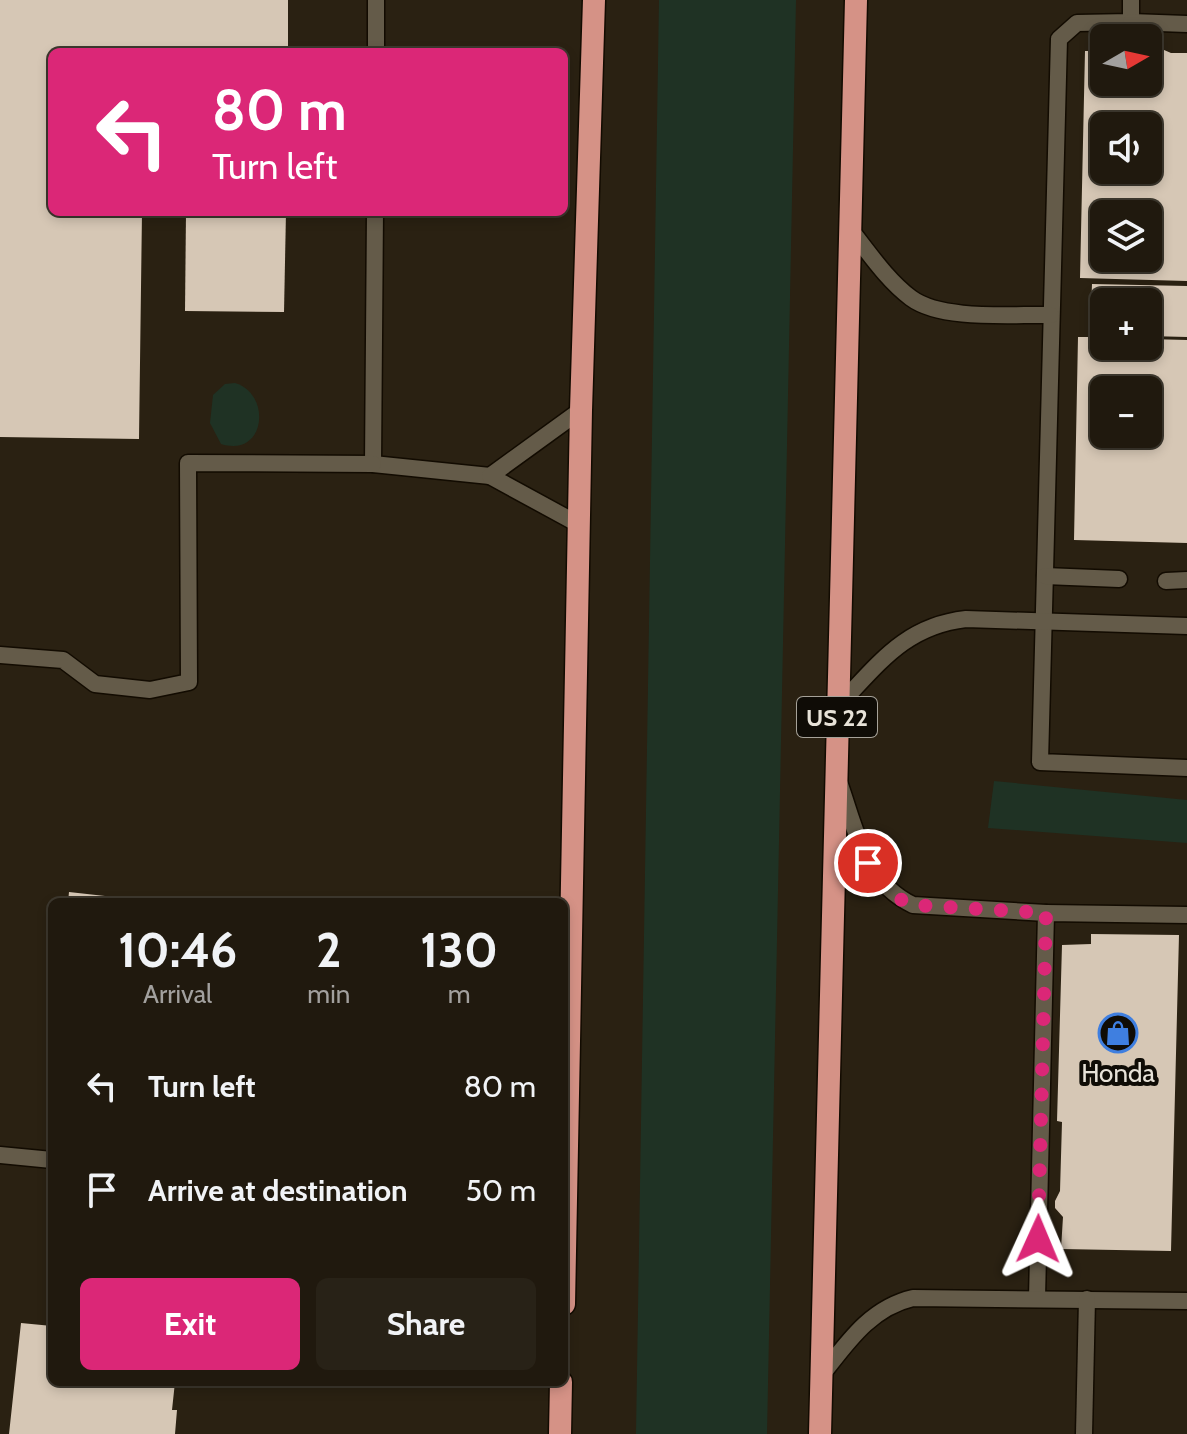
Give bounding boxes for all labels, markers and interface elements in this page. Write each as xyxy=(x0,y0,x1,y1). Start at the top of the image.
north arrow xyxy=(1090,24,1162,96)
map controls xyxy=(1090,24,1162,448)
text: 80 m xyxy=(212,76,347,144)
icon: left xyxy=(80,80,184,184)
button: sound xyxy=(1090,112,1162,184)
text: Turn left xyxy=(212,144,337,188)
button: layers xyxy=(1090,200,1162,272)
button: + xyxy=(1090,288,1162,360)
button: − xyxy=(1090,376,1162,448)
road number: US 22 xyxy=(797,697,877,737)
pin xyxy=(834,829,902,897)
icon: arrive xyxy=(846,841,890,885)
text: 10:46 xyxy=(118,921,237,979)
text: 2 xyxy=(316,921,341,979)
text: 130 xyxy=(420,921,498,979)
text: Arrival xyxy=(143,978,212,1010)
text: min xyxy=(307,978,350,1010)
text: m xyxy=(448,978,470,1010)
shop icon: Honda xyxy=(1097,1012,1139,1054)
place label: Honda xyxy=(1081,1057,1155,1089)
icon: left xyxy=(80,1064,124,1108)
text: Turn left xyxy=(148,1068,256,1105)
text: 80 m xyxy=(464,1068,536,1105)
icon: arrive xyxy=(80,1168,124,1212)
text: Arrive at destination xyxy=(148,1172,408,1209)
text: 50 m xyxy=(466,1172,536,1209)
position arrow xyxy=(996,1197,1080,1281)
button: Exit xyxy=(80,1278,300,1370)
button: Share xyxy=(316,1278,536,1370)

